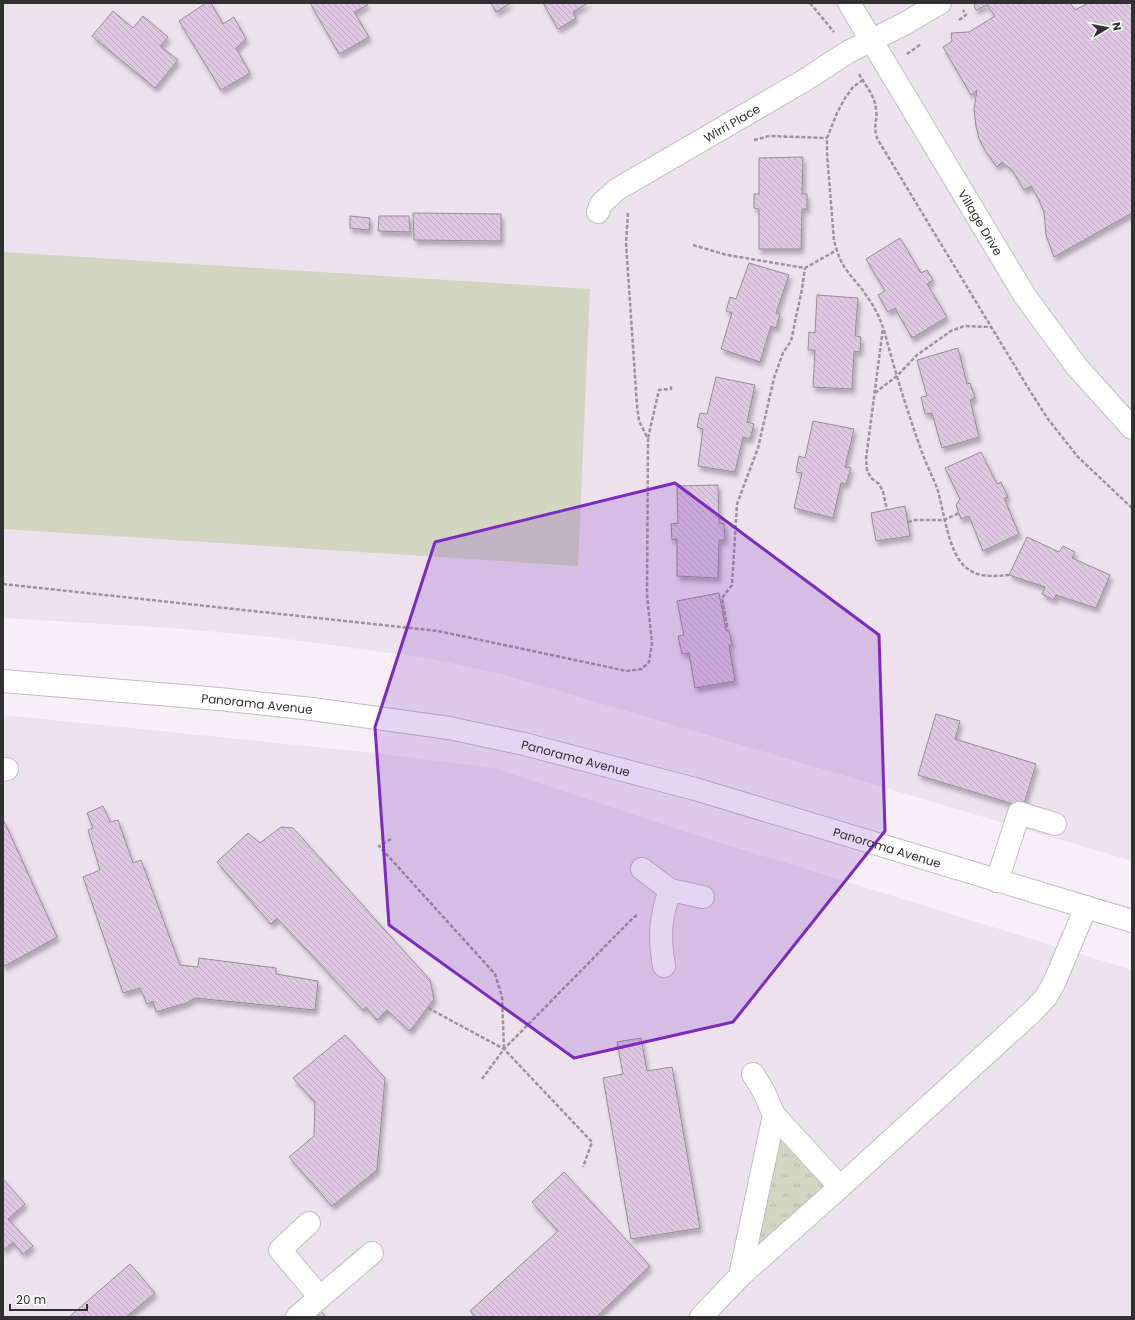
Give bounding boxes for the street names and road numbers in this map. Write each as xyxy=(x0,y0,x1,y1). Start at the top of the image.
street label: Wirri Place xyxy=(700,100,763,146)
street label: Village Drive xyxy=(954,186,1007,259)
street label: Panorama Avenue xyxy=(201,689,314,718)
street label: Panorama Avenue xyxy=(520,735,632,780)
street label: Panorama Avenue xyxy=(831,823,943,871)

